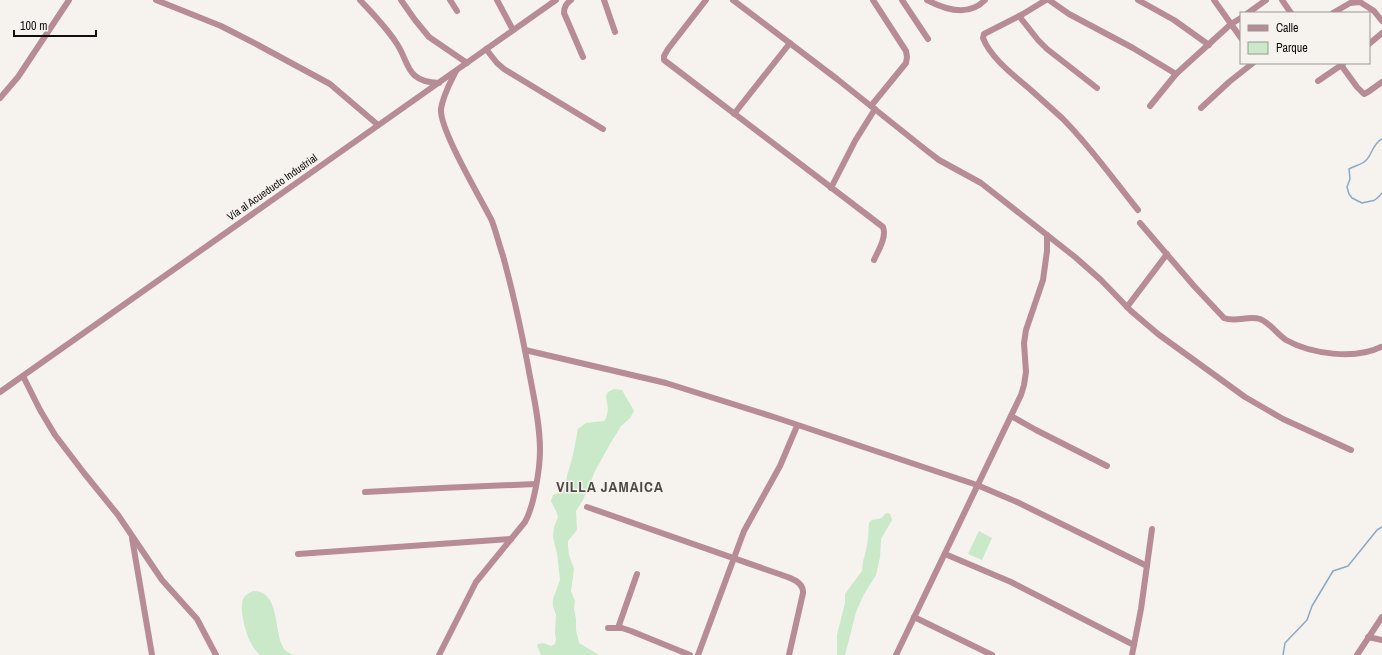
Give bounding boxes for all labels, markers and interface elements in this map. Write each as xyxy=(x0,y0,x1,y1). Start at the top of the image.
scale bar xyxy=(14,12,96,38)
legend xyxy=(1240,12,1370,64)
text: 100 m xyxy=(20,18,47,34)
text: Calle xyxy=(1276,20,1298,36)
text: Parque xyxy=(1276,40,1308,56)
street label: Vía al Acueducto Industrial xyxy=(224,151,320,223)
district label: VILLA JAMAICA xyxy=(556,476,664,497)

